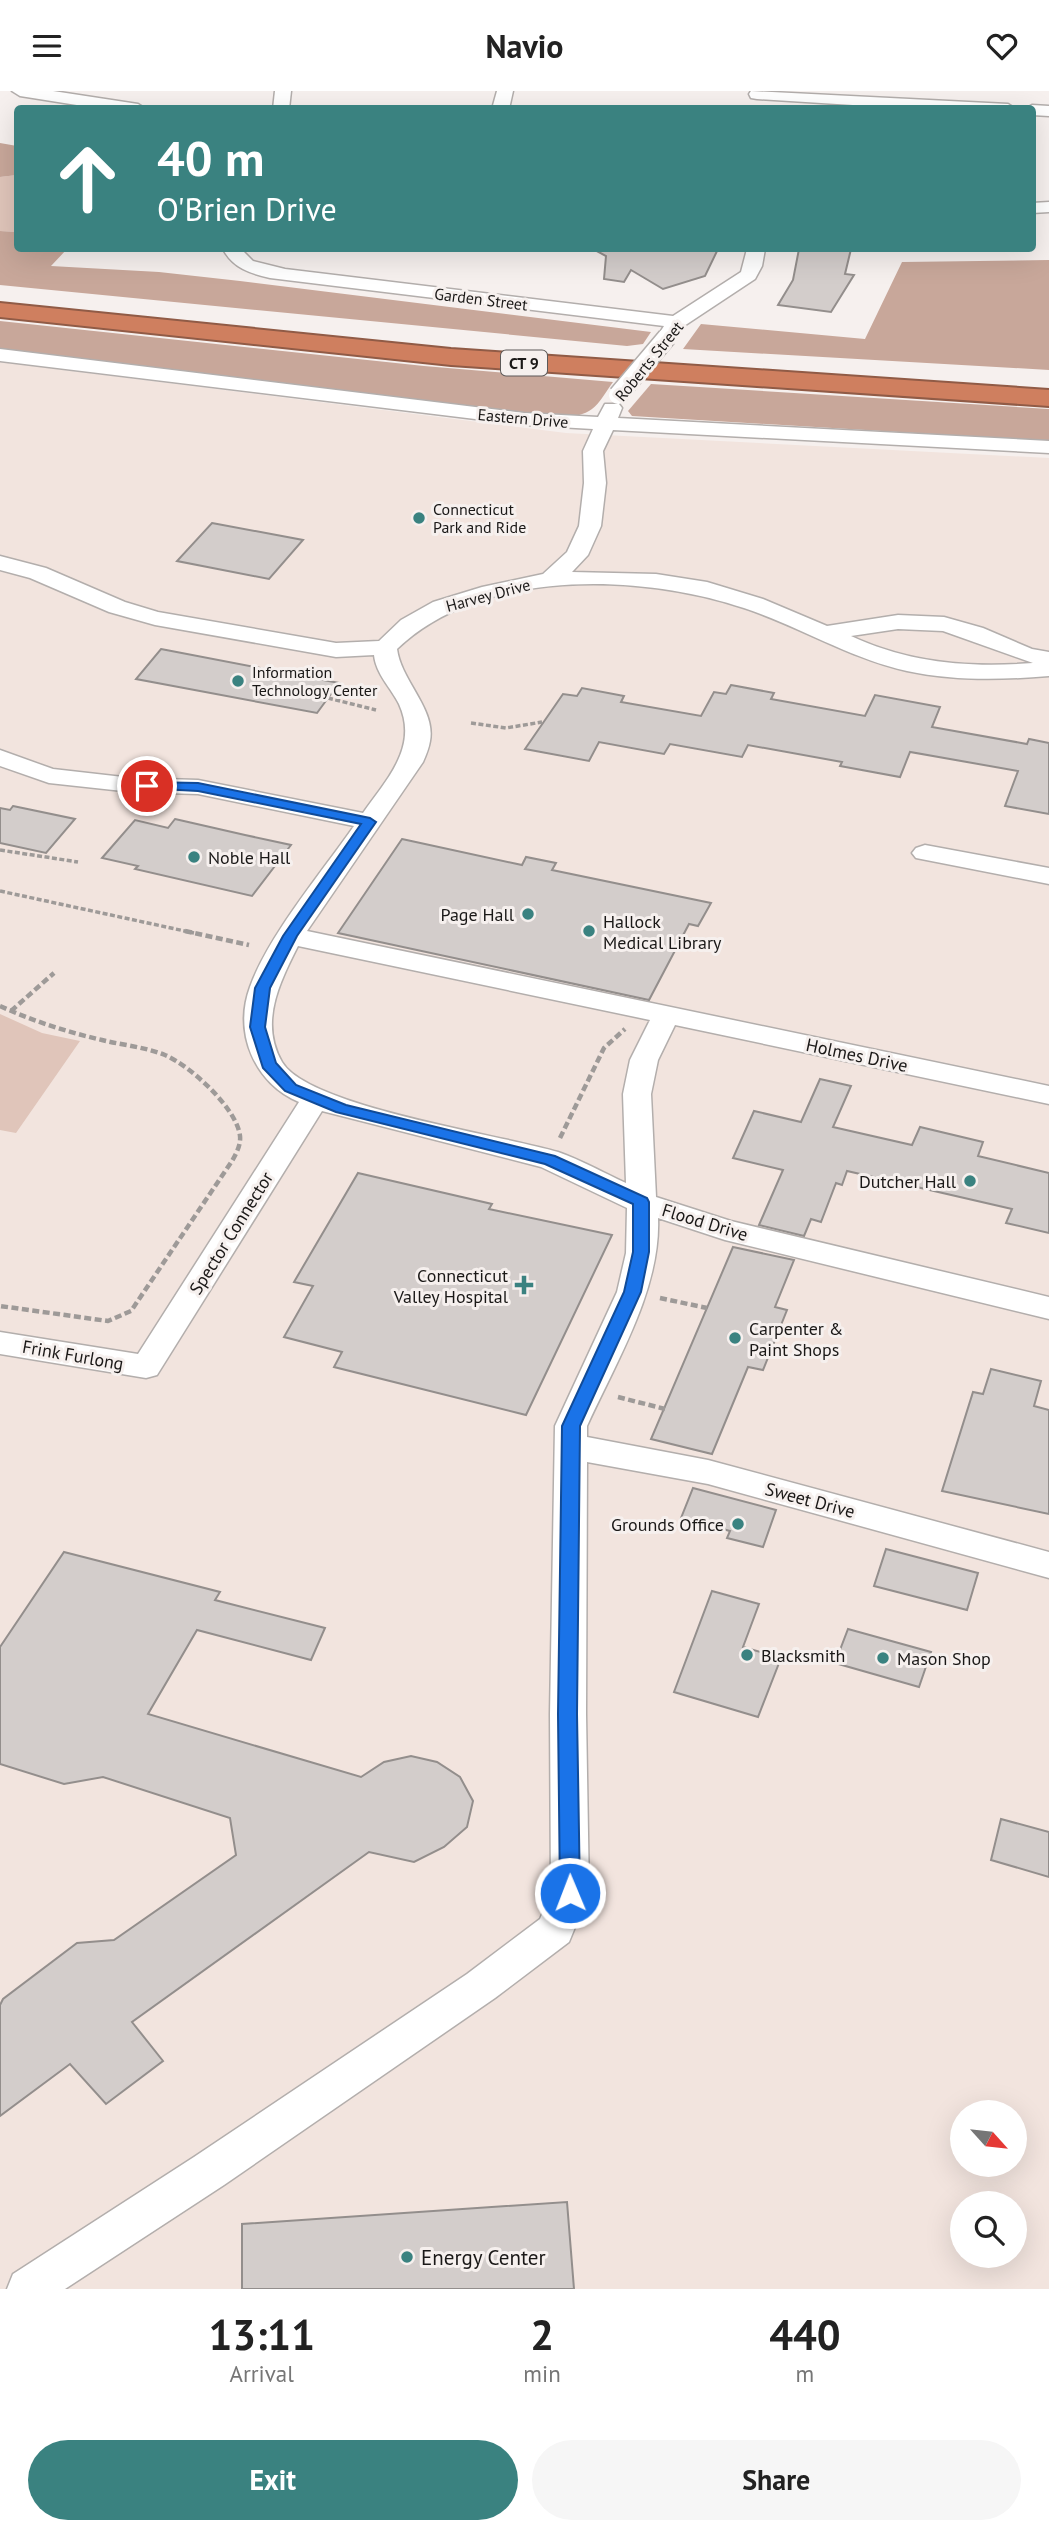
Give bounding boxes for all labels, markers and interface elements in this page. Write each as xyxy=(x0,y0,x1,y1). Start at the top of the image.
text: Navio xyxy=(486,25,563,67)
icon: menu xyxy=(28,27,66,65)
icon: heart xyxy=(983,27,1021,65)
text: 40 m xyxy=(157,126,264,190)
icon: ahead xyxy=(42,133,133,224)
text: O'Brien Drive xyxy=(157,188,337,230)
street label: Garden Street xyxy=(433,283,529,315)
street label: Roberts Street xyxy=(611,316,688,405)
road number: CT 9 xyxy=(501,351,547,375)
street label: Eastern Drive xyxy=(477,404,569,432)
place label: Connecticut Park and Ride xyxy=(433,499,526,537)
marker: Connecticut Park and Ride xyxy=(411,510,427,526)
street label: Harvey Drive xyxy=(444,574,532,616)
place label: Information Technology Center xyxy=(252,662,378,700)
marker: Information Technology Center xyxy=(230,673,246,689)
pin xyxy=(117,756,177,816)
icon: arrive xyxy=(128,767,166,805)
place label: Noble Hall xyxy=(208,846,291,869)
marker: Noble Hall xyxy=(186,849,202,865)
place label: Page Hall xyxy=(440,903,515,926)
marker: Page Hall xyxy=(520,906,536,922)
place label: Hallock Medical Library xyxy=(603,910,722,954)
marker: Hallock Medical Library xyxy=(581,923,597,939)
street label: Holmes Drive xyxy=(804,1033,910,1077)
street label: Spector Connector xyxy=(184,1167,278,1299)
place label: Dutcher Hall xyxy=(859,1170,957,1193)
marker: Dutcher Hall xyxy=(962,1173,978,1189)
street label: Flood Drive xyxy=(659,1198,751,1246)
place label: Connecticut Valley Hospital xyxy=(393,1264,509,1308)
marker: Connecticut Valley Hospital xyxy=(514,1275,534,1295)
place label: Carpenter & Paint Shops xyxy=(749,1317,843,1361)
marker: Carpenter & Paint Shops xyxy=(727,1330,743,1346)
street label: Frink Furlong xyxy=(21,1335,125,1375)
street label: Sweet Drive xyxy=(763,1477,857,1523)
place label: Grounds Office xyxy=(611,1513,724,1536)
marker: Grounds Office xyxy=(730,1516,746,1532)
place label: Blacksmith xyxy=(761,1644,845,1667)
marker: Blacksmith xyxy=(739,1647,755,1663)
place label: Mason Shop xyxy=(897,1647,991,1670)
marker: Mason Shop xyxy=(875,1650,891,1666)
position arrow xyxy=(533,1856,607,1930)
north arrow xyxy=(950,2100,1027,2177)
map controls xyxy=(950,2100,1027,2268)
button: search xyxy=(950,2191,1027,2268)
place label: Energy Center xyxy=(421,2244,546,2271)
marker: Energy Center xyxy=(399,2249,415,2265)
text: 13:11 xyxy=(208,2307,315,2362)
text: 2 xyxy=(530,2307,554,2362)
text: 440 xyxy=(769,2307,841,2362)
text: Arrival xyxy=(229,2359,294,2388)
text: min xyxy=(523,2359,561,2388)
text: m xyxy=(796,2359,814,2388)
button: Exit xyxy=(28,2440,518,2520)
button: Share xyxy=(532,2440,1021,2520)

